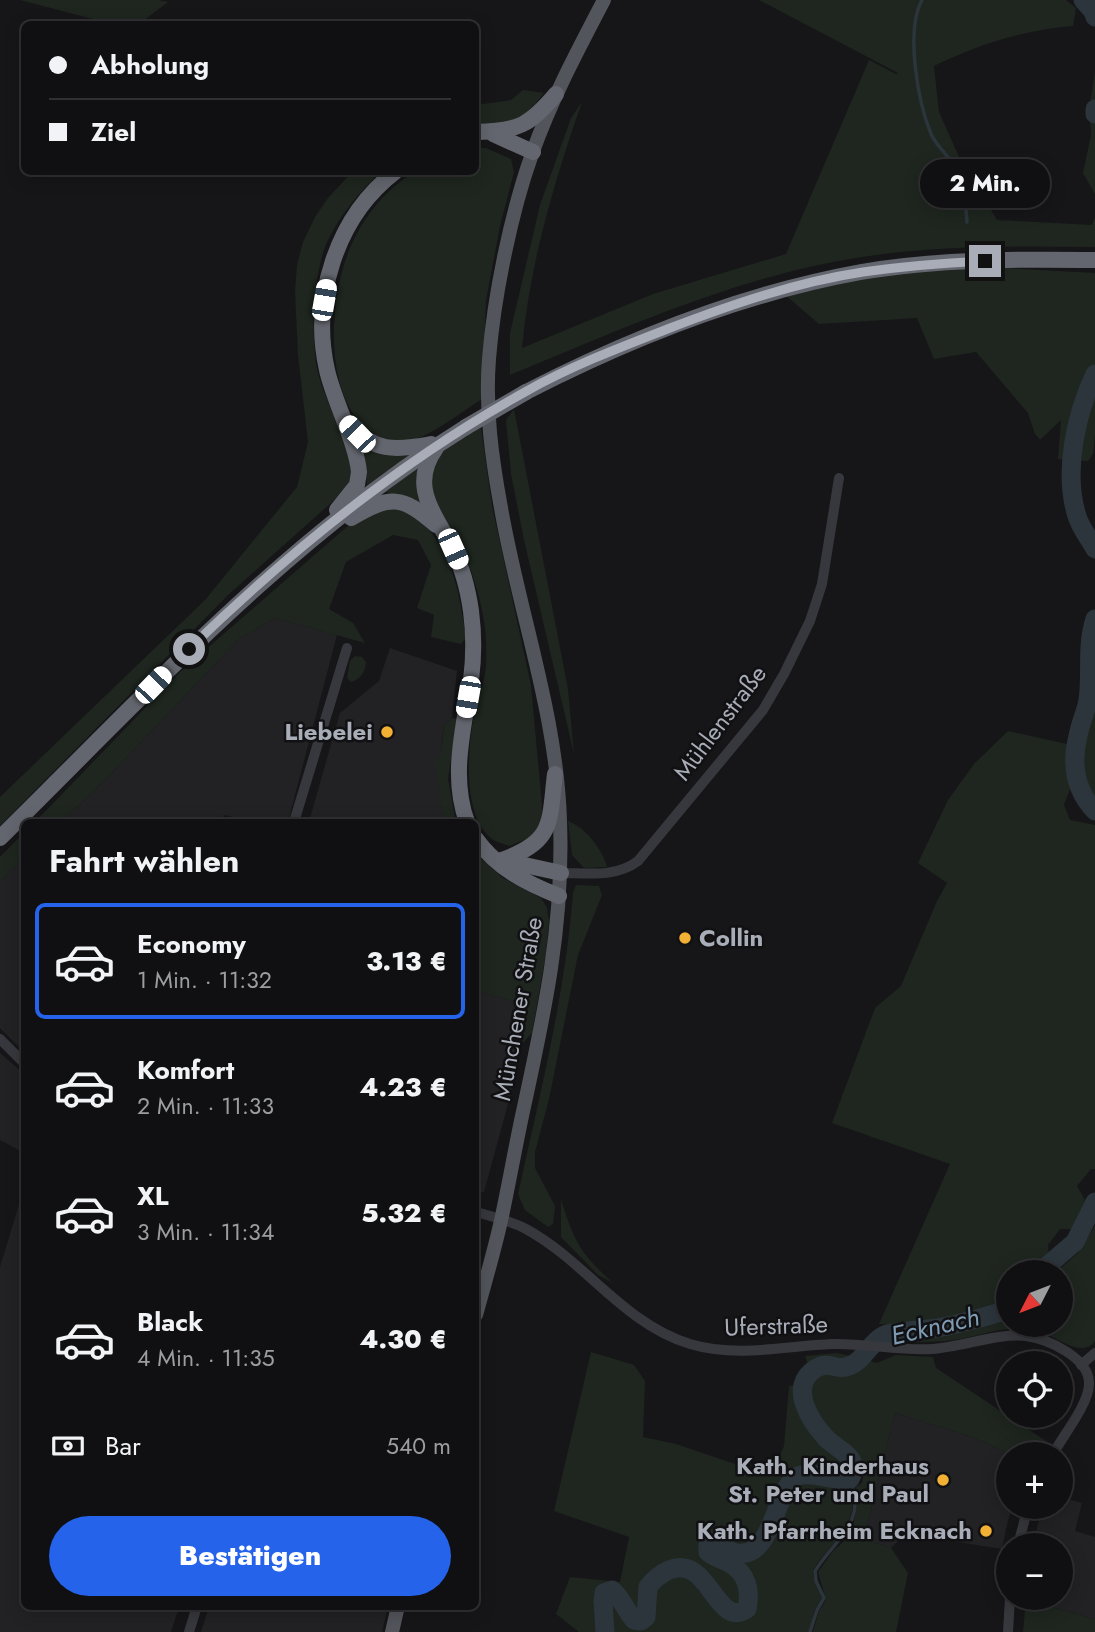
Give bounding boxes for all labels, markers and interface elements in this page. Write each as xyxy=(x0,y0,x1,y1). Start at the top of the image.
text: Abholung xyxy=(91,46,209,84)
text: Ziel xyxy=(91,113,136,151)
callout: 2 Min. xyxy=(920,160,1050,208)
text: 2 Min. xyxy=(949,166,1021,200)
route end xyxy=(969,245,1001,277)
car xyxy=(311,277,338,323)
car xyxy=(335,412,380,456)
car xyxy=(435,526,472,572)
route start xyxy=(173,633,205,665)
street label: Mühlenstraße xyxy=(665,658,775,788)
car xyxy=(131,663,176,707)
car xyxy=(455,674,482,720)
place label: Liebelei xyxy=(285,714,373,749)
marker: Liebelei xyxy=(379,724,395,740)
text: Fahrt wählen xyxy=(49,838,239,884)
street label: Münchener Straße xyxy=(484,914,551,1104)
place label: Collin xyxy=(699,920,763,955)
text: Economy xyxy=(137,925,246,963)
icon: car xyxy=(53,930,116,993)
marker: Collin xyxy=(677,930,693,946)
text: 3.13 € xyxy=(366,942,447,980)
text: 1 Min. · 11:32 xyxy=(137,963,272,997)
text: Komfort xyxy=(137,1051,234,1089)
icon: car xyxy=(53,1056,116,1119)
text: 4.23 € xyxy=(360,1068,447,1106)
text: 2 Min. · 11:33 xyxy=(137,1089,274,1123)
text: XL xyxy=(137,1177,169,1215)
icon: car xyxy=(53,1182,116,1245)
text: 5.32 € xyxy=(361,1194,447,1232)
text: 3 Min. · 11:34 xyxy=(137,1215,274,1249)
north arrow xyxy=(996,1260,1073,1337)
map controls xyxy=(996,1260,1073,1610)
water label: Ecknach xyxy=(887,1297,983,1355)
text: Black xyxy=(137,1303,203,1341)
street label: Uferstraße xyxy=(724,1306,828,1345)
icon: car xyxy=(53,1308,116,1371)
text: 4.30 € xyxy=(360,1320,447,1358)
text: 4 Min. · 11:35 xyxy=(137,1341,275,1375)
button: locate xyxy=(996,1351,1073,1428)
icon: cash xyxy=(49,1427,87,1465)
text: Bar xyxy=(105,1427,141,1465)
text: 540 m xyxy=(386,1429,451,1463)
button: + xyxy=(996,1442,1073,1519)
place label: Kath. Kinderhaus St. Peter und Paul xyxy=(728,1448,929,1511)
marker: Kath. Kinderhaus St. Peter und Paul xyxy=(935,1472,951,1488)
place label: Kath. Pfarrheim Ecknach xyxy=(697,1513,972,1548)
button: Bestätigen xyxy=(49,1516,451,1596)
marker: Kath. Pfarrheim Ecknach xyxy=(978,1523,994,1539)
button: − xyxy=(996,1533,1073,1610)

